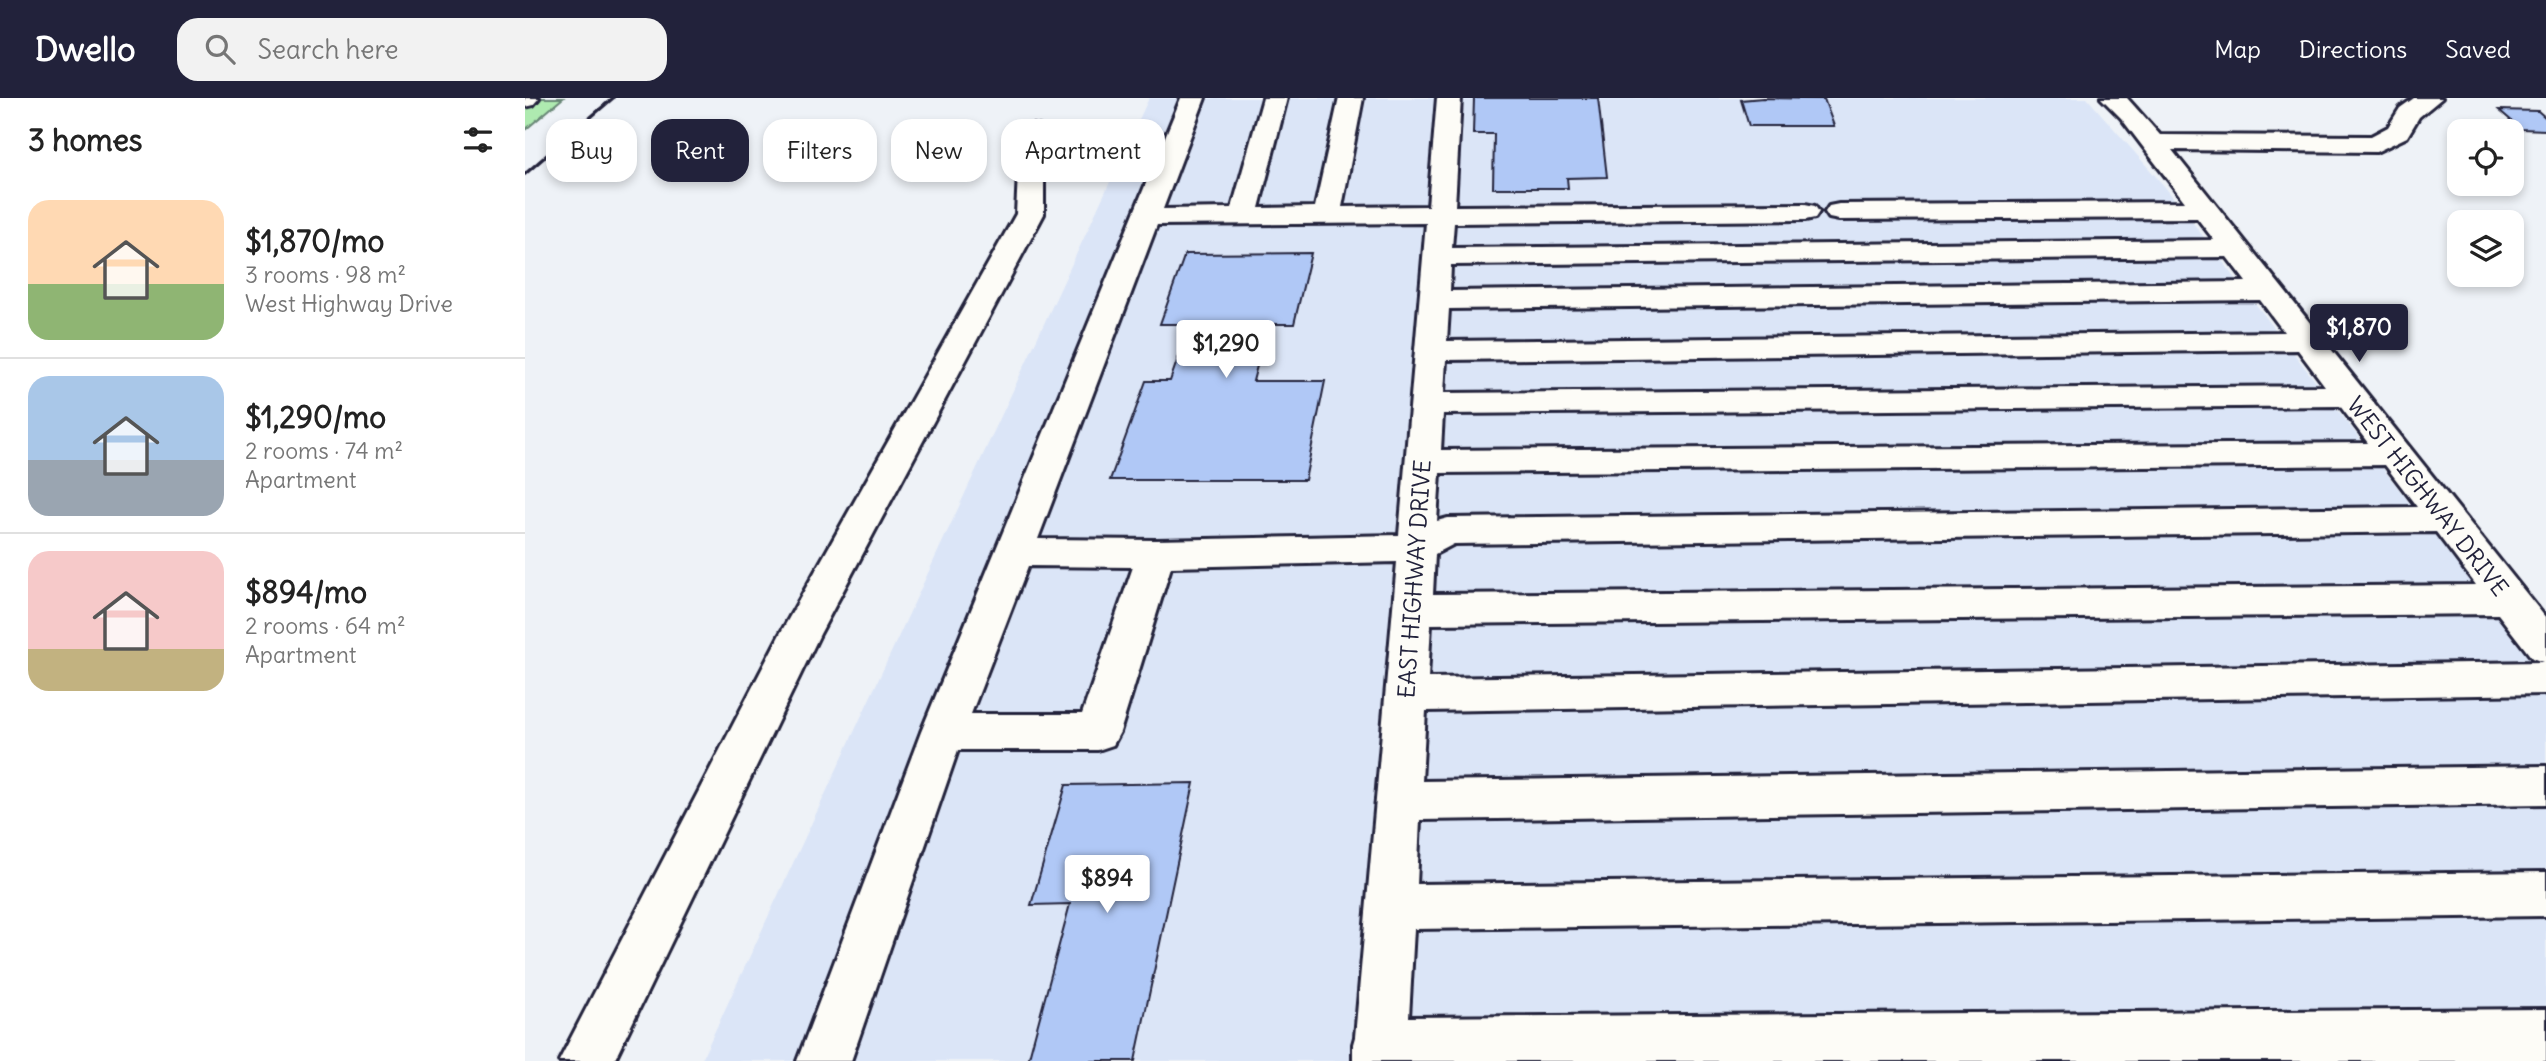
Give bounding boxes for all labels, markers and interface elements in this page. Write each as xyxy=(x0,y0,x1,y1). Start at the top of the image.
search box xyxy=(177,18,667,81)
text: Dwello xyxy=(35,28,135,70)
icon: search xyxy=(201,30,239,68)
text: Search here xyxy=(257,33,398,66)
text: Map xyxy=(2214,34,2261,64)
text: Directions xyxy=(2299,34,2407,64)
text: Saved xyxy=(2445,34,2511,64)
chip: Buy xyxy=(546,119,637,182)
chip: Rent xyxy=(651,119,749,182)
chip: Filters xyxy=(763,119,877,182)
chip: New xyxy=(891,119,987,182)
chip: Apartment xyxy=(1001,119,1165,182)
map controls xyxy=(2447,119,2524,287)
button: locate xyxy=(2447,119,2524,196)
text: 3 homes xyxy=(28,121,142,159)
icon: filters xyxy=(459,121,497,159)
button: layers xyxy=(2447,210,2524,287)
text: $1,870/mo xyxy=(245,222,384,260)
icon: home xyxy=(84,228,168,312)
text: 3 rooms · 98 m² xyxy=(245,260,406,289)
text: West Highway Drive xyxy=(245,289,453,318)
pin: $1,870 xyxy=(2302,304,2416,364)
text: $1,870 xyxy=(2326,312,2392,341)
pin: $1,290 xyxy=(1169,320,1283,380)
text: $1,290 xyxy=(1192,328,1260,357)
street label: WEST HIGHWAY DRIVE xyxy=(2341,391,2515,601)
text: $1,290/mo xyxy=(245,398,386,436)
icon: home xyxy=(84,404,168,488)
text: 2 rooms · 74 m² xyxy=(245,436,403,465)
street label: EAST HIGHWAY DRIVE xyxy=(1391,459,1437,699)
text: Apartment xyxy=(245,465,357,494)
text: $894/mo xyxy=(245,573,367,611)
icon: home xyxy=(84,579,168,663)
text: 2 rooms · 64 m² xyxy=(245,611,406,640)
text: Apartment xyxy=(245,640,357,669)
pin: $894 xyxy=(1066,856,1148,915)
text: $894 xyxy=(1081,863,1133,892)

